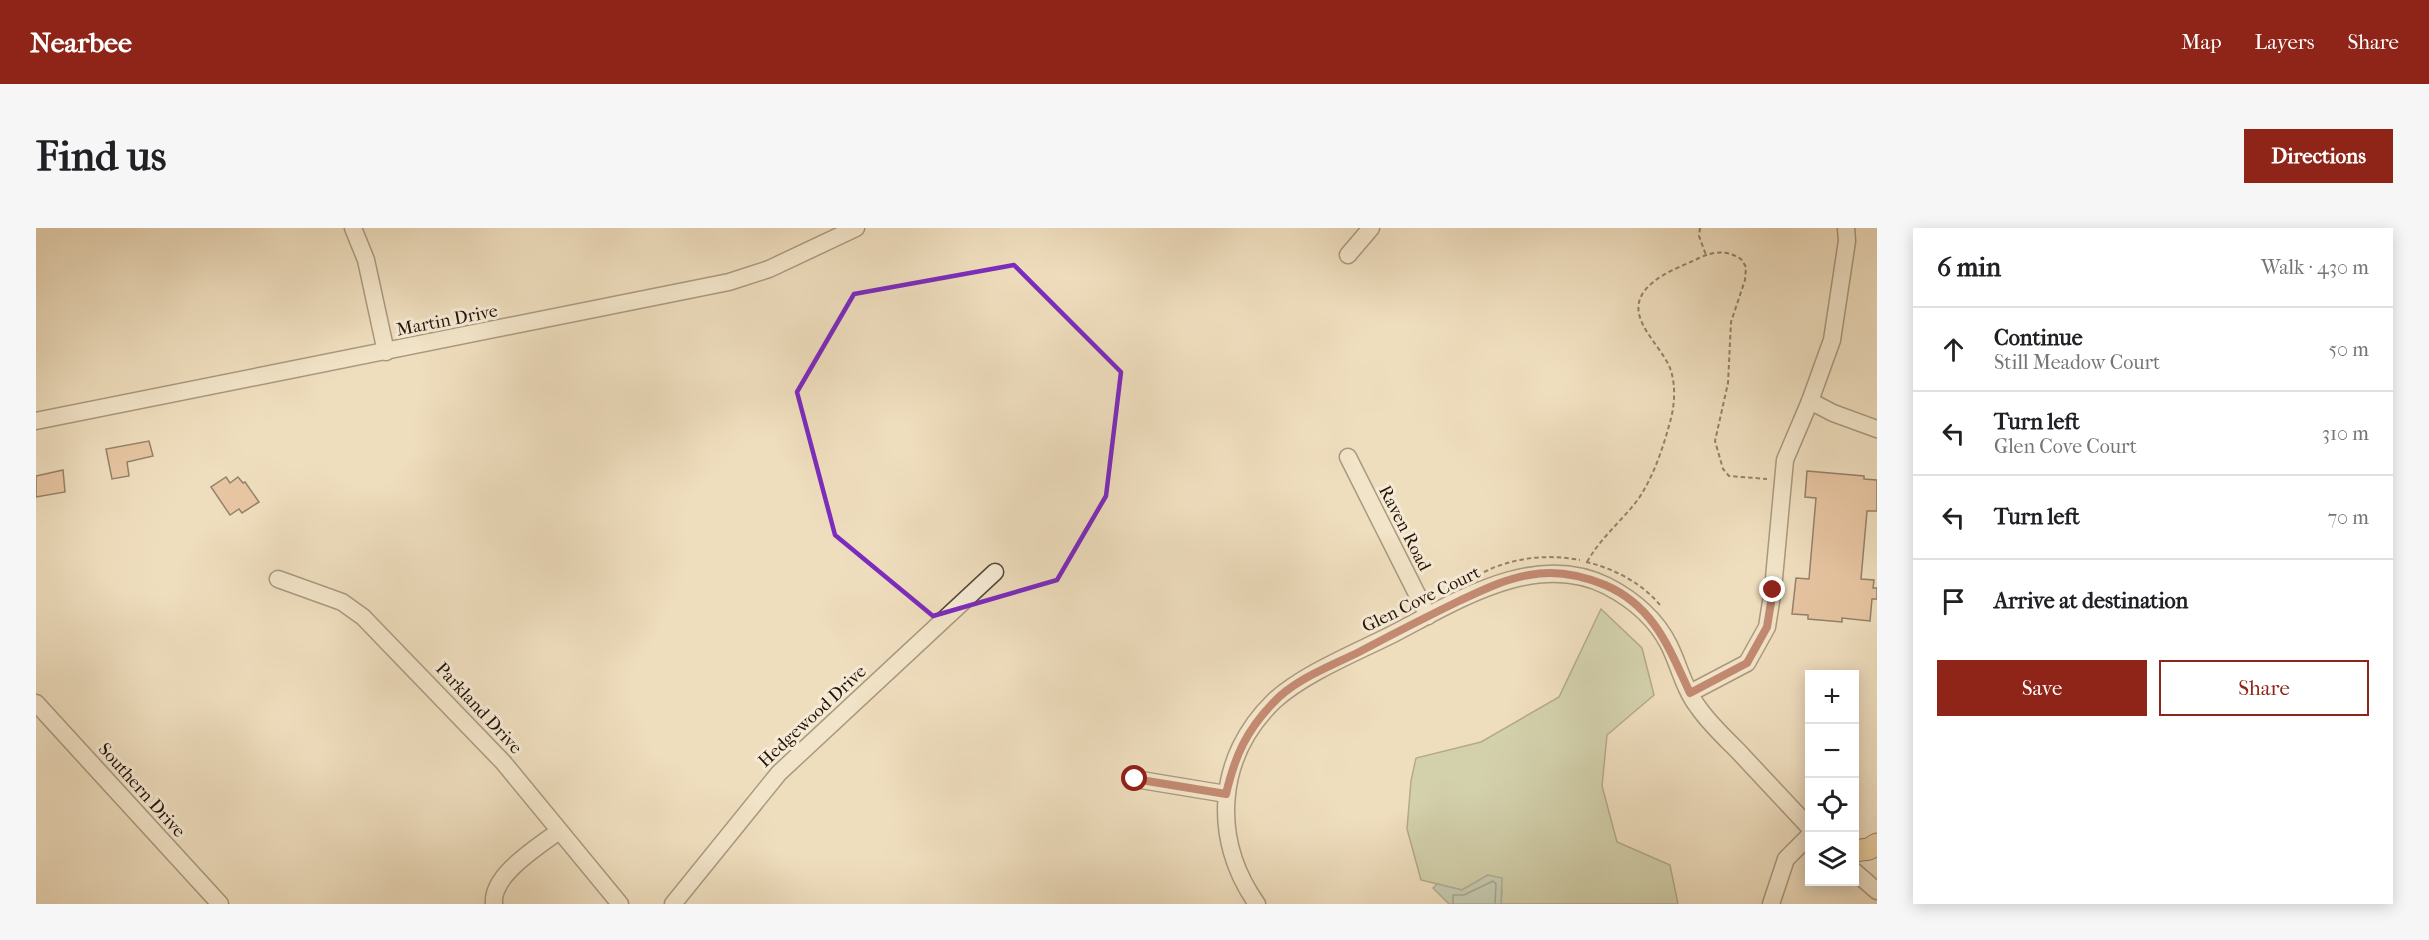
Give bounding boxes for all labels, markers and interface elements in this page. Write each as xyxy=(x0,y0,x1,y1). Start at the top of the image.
text: Nearbee xyxy=(30,26,132,59)
text: Map xyxy=(2181,30,2222,54)
text: Layers xyxy=(2255,30,2314,54)
text: Share xyxy=(2347,30,2399,54)
button: Directions xyxy=(2244,129,2393,183)
text: Find us xyxy=(36,132,166,181)
text: 6 min xyxy=(1937,252,2001,283)
text: Walk · 430 m xyxy=(2261,256,2369,279)
street label: Martin Drive xyxy=(395,300,500,341)
text: Continue xyxy=(1994,325,2083,351)
icon: ahead xyxy=(1937,333,1970,366)
text: 50 m xyxy=(2328,338,2369,361)
text: Still Meadow Court xyxy=(1994,351,2160,374)
text: Turn left xyxy=(1994,409,2080,435)
icon: left xyxy=(1937,417,1970,450)
text: 310 m xyxy=(2322,422,2369,445)
text: Glen Cove Court xyxy=(1994,435,2137,458)
street label: Raven Road xyxy=(1374,482,1435,575)
icon: left xyxy=(1937,501,1970,534)
text: Turn left xyxy=(1994,504,2080,530)
text: 70 m xyxy=(2327,506,2369,529)
street label: Glen Cove Court xyxy=(1359,562,1484,637)
route end xyxy=(1759,576,1785,602)
icon: arrive xyxy=(1937,585,1970,618)
text: Arrive at destination xyxy=(1994,588,2188,614)
street label: Parkland Drive xyxy=(431,658,526,758)
button: Save xyxy=(1937,660,2147,716)
button: Share xyxy=(2159,660,2369,716)
street label: Hedgewood Drive xyxy=(754,661,871,772)
map controls xyxy=(1805,670,1859,886)
button: + xyxy=(1805,670,1859,724)
button: − xyxy=(1805,724,1859,778)
street label: Southern Drive xyxy=(94,739,190,842)
route start xyxy=(1121,765,1147,791)
button: locate xyxy=(1805,778,1859,832)
button: layers xyxy=(1805,832,1859,886)

